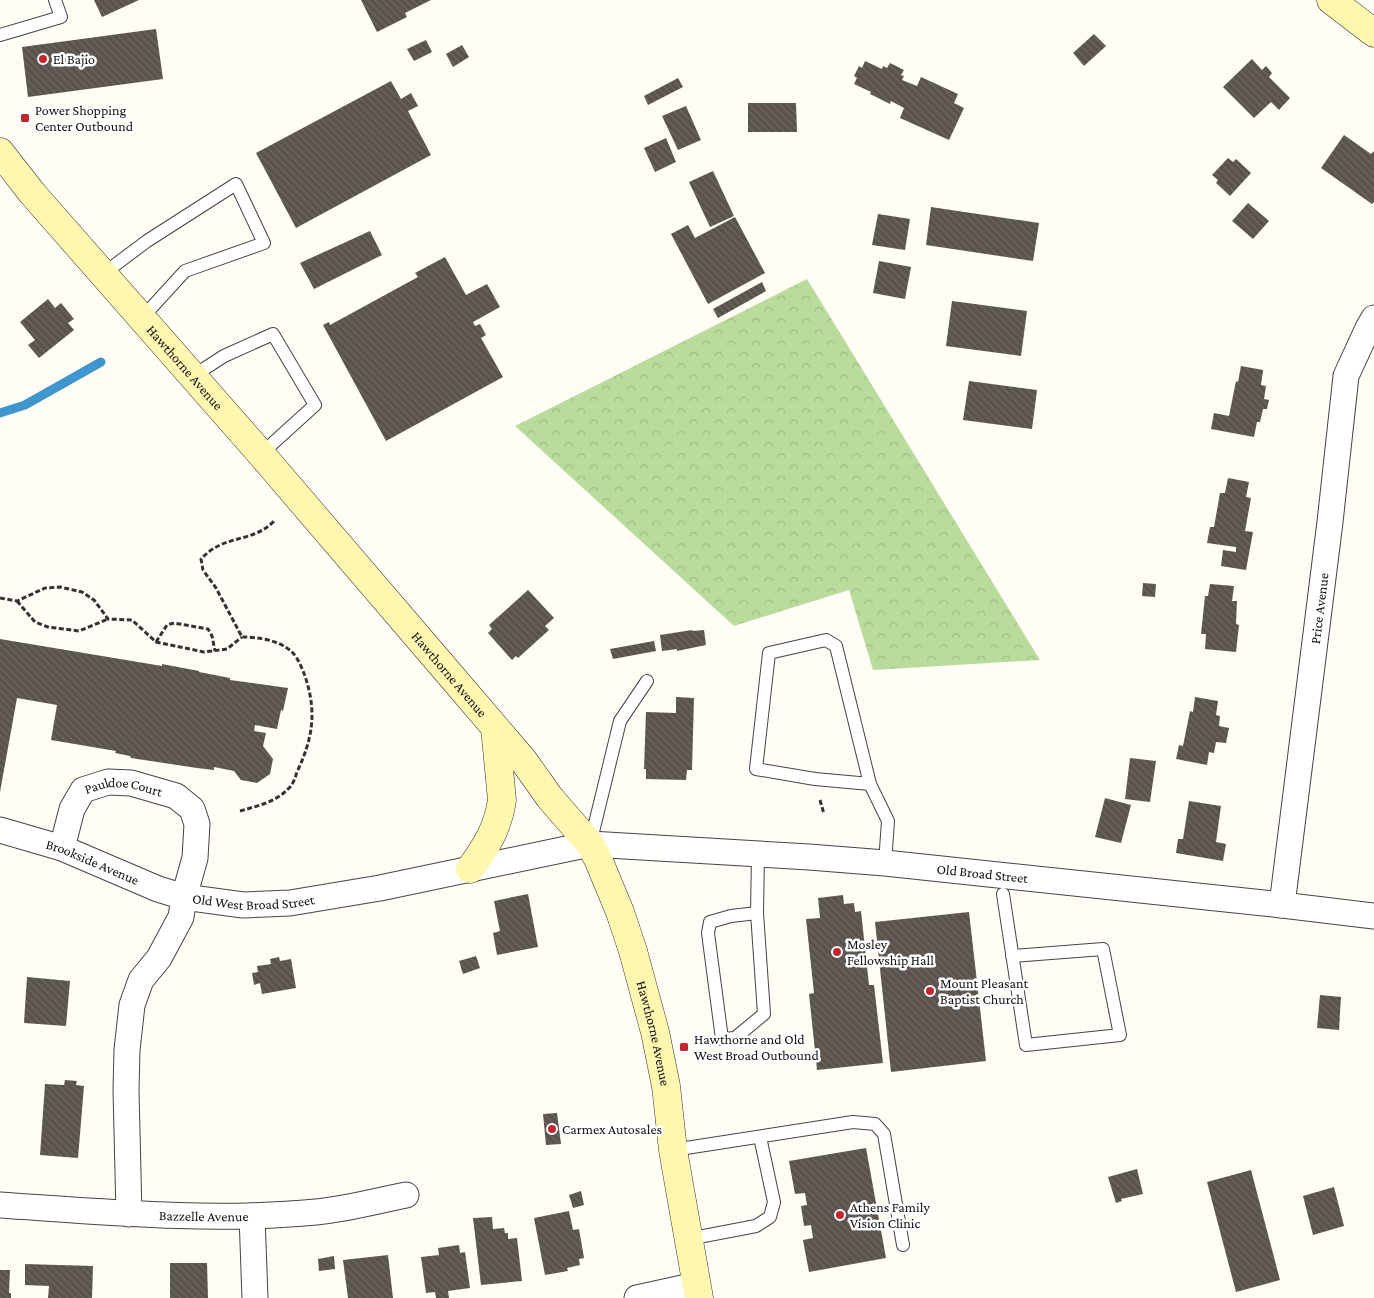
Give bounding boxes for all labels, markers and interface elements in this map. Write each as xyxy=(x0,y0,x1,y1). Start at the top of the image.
place label: El Bajio xyxy=(53,51,95,68)
marker: El Bajio xyxy=(37,53,49,65)
place label: Power Shopping Center Outbound xyxy=(35,102,134,134)
marker: Power Shopping Center Outbound xyxy=(19,112,31,124)
street label: Hawthorne Avenue xyxy=(143,322,227,413)
street label: Price Avenue xyxy=(1307,572,1332,645)
street label: Hawthorne Avenue xyxy=(408,628,491,720)
street label: Pauldoe Court xyxy=(82,774,165,800)
street label: Brookside Avenue xyxy=(44,836,142,888)
street label: Old Broad Street xyxy=(936,861,1029,886)
street label: Old West Broad Street xyxy=(191,890,316,913)
place label: Mosley Fellowship Hall xyxy=(847,936,934,968)
marker: Mosley Fellowship Hall xyxy=(831,946,843,958)
place label: Mount Pleasant Baptist Church xyxy=(940,975,1029,1007)
street label: Hawthorne Avenue xyxy=(633,979,674,1087)
marker: Mount Pleasant Baptist Church xyxy=(924,985,936,997)
place label: Hawthorne and Old West Broad Outbound xyxy=(694,1031,819,1063)
marker: Hawthorne and Old West Broad Outbound xyxy=(678,1041,690,1053)
place label: Carmex Autosales xyxy=(562,1121,662,1137)
marker: Carmex Autosales xyxy=(546,1123,558,1135)
place label: Athens Family Vision Clinic xyxy=(850,1199,930,1231)
street label: Bazzelle Avenue xyxy=(159,1207,249,1224)
marker: Athens Family Vision Clinic xyxy=(834,1209,846,1221)

